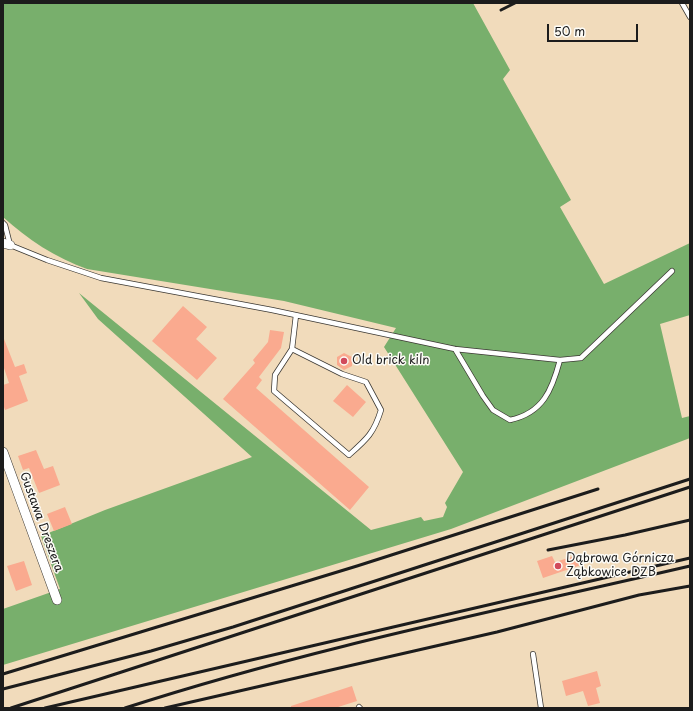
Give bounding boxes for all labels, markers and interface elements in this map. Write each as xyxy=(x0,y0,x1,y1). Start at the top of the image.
scale bar xyxy=(549,16,640,42)
text: 50 m xyxy=(554,22,585,40)
place label: Old brick kiln xyxy=(352,354,430,368)
marker: Old brick kiln xyxy=(339,356,349,366)
street label: Gustawa Dreszera xyxy=(16,470,66,574)
place label: Dąbrowa Górnicza Ząbkowice DZB xyxy=(566,552,674,580)
marker: Dąbrowa Górnicza Ząbkowice DZB xyxy=(553,561,563,571)

